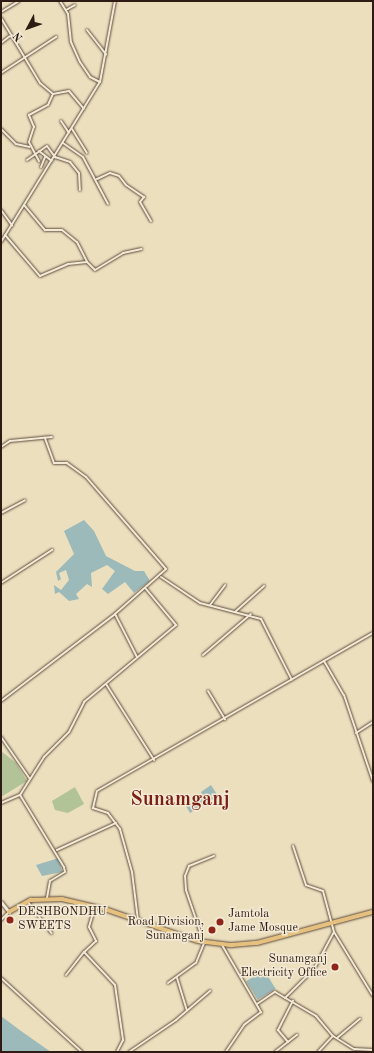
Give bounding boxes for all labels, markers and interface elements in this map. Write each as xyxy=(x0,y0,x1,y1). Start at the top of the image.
north arrow xyxy=(8,8,48,48)
text: N xyxy=(12,29,25,43)
district label: Sunamganj xyxy=(130,788,230,812)
place label: DESHBONDHU SWEETS xyxy=(18,906,107,934)
place label: Jamtola Jame Mosque xyxy=(228,908,298,936)
marker: DESHBONDHU SWEETS xyxy=(5,915,15,925)
place label: Road Division, Sunamganj xyxy=(127,916,204,944)
marker: Jamtola Jame Mosque xyxy=(215,917,225,927)
marker: Road Division, Sunamganj xyxy=(207,925,217,935)
place label: Sunamganj Electricity Office xyxy=(241,953,327,981)
marker: Sunamganj Electricity Office xyxy=(330,962,340,972)

